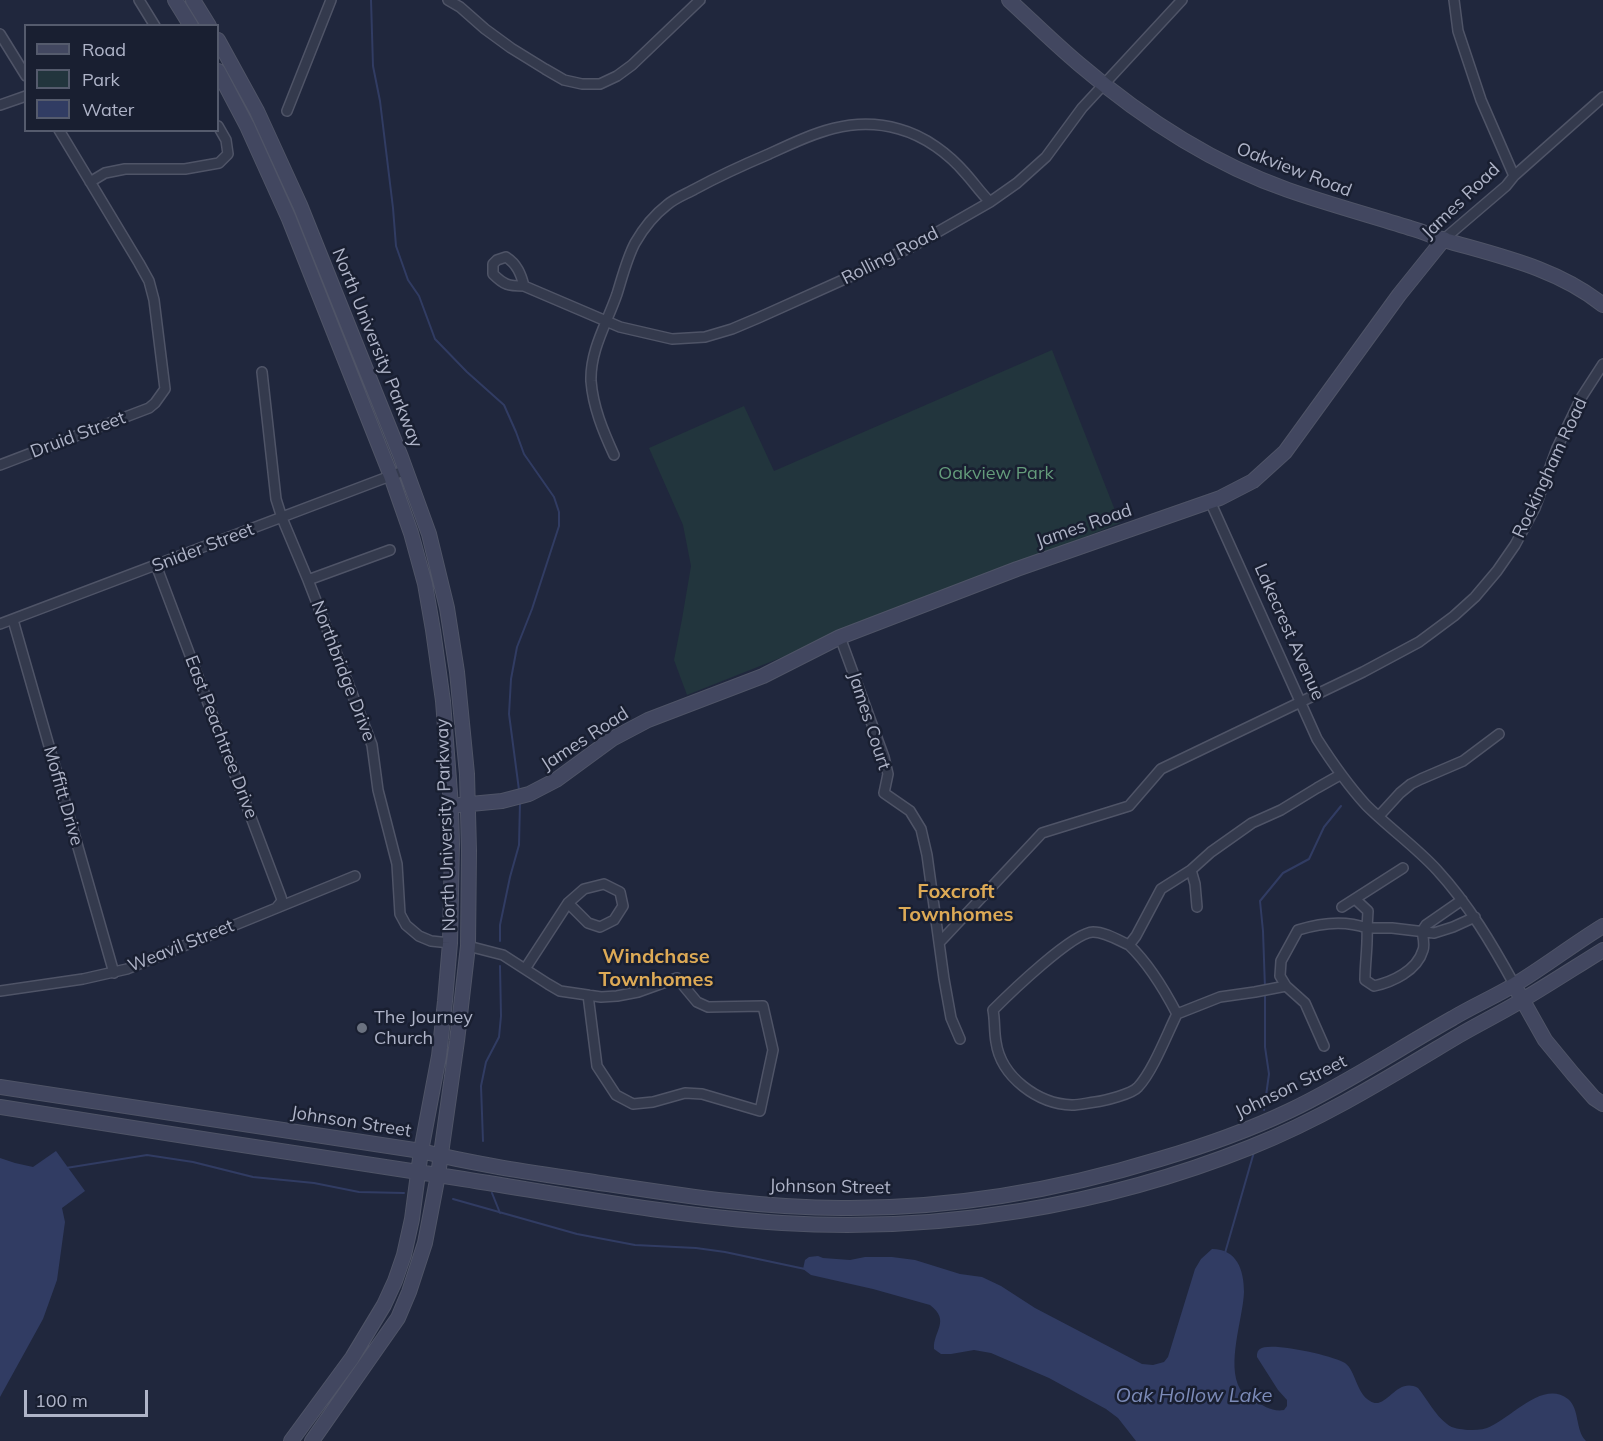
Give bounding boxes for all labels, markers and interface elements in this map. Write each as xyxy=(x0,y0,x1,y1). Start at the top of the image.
legend xyxy=(24,24,219,132)
text: Road xyxy=(82,38,126,61)
text: Park xyxy=(82,68,120,91)
text: Water xyxy=(82,98,134,121)
street label: Oakview Road xyxy=(1233,138,1355,202)
street label: James Road xyxy=(1418,158,1504,244)
street label: Rolling Road xyxy=(838,222,942,290)
street label: North University Parkway xyxy=(327,245,427,451)
street label: Rockingham Road xyxy=(1508,394,1592,542)
street label: Druid Street xyxy=(27,407,129,463)
park label: Oakview Park xyxy=(938,463,1054,485)
street label: James Road xyxy=(1033,499,1135,553)
street label: Snider Street xyxy=(149,519,257,577)
street label: Lakecrest Avenue xyxy=(1249,560,1329,704)
street label: Northbridge Drive xyxy=(306,598,380,744)
street label: East Peachtree Drive xyxy=(180,652,262,822)
street label: James Court xyxy=(843,669,895,773)
street label: James Road xyxy=(537,703,633,775)
street label: North University Parkway xyxy=(431,718,461,932)
street label: Moffitt Drive xyxy=(39,744,87,848)
district label: Foxcroft Townhomes xyxy=(898,880,1014,927)
street label: Weavil Street xyxy=(125,915,237,977)
district label: Windchase Townhomes xyxy=(598,945,714,992)
place label: The Journey Church xyxy=(374,1007,473,1050)
marker: The Journey Church xyxy=(355,1021,369,1035)
street label: Johnson Street xyxy=(1232,1051,1350,1123)
street label: Johnson Street xyxy=(289,1102,413,1142)
street label: Johnson Street xyxy=(769,1175,891,1199)
scale bar xyxy=(27,1378,152,1416)
water label: Oak Hollow Lake xyxy=(1116,1384,1272,1408)
text: 100 m xyxy=(35,1389,88,1412)

